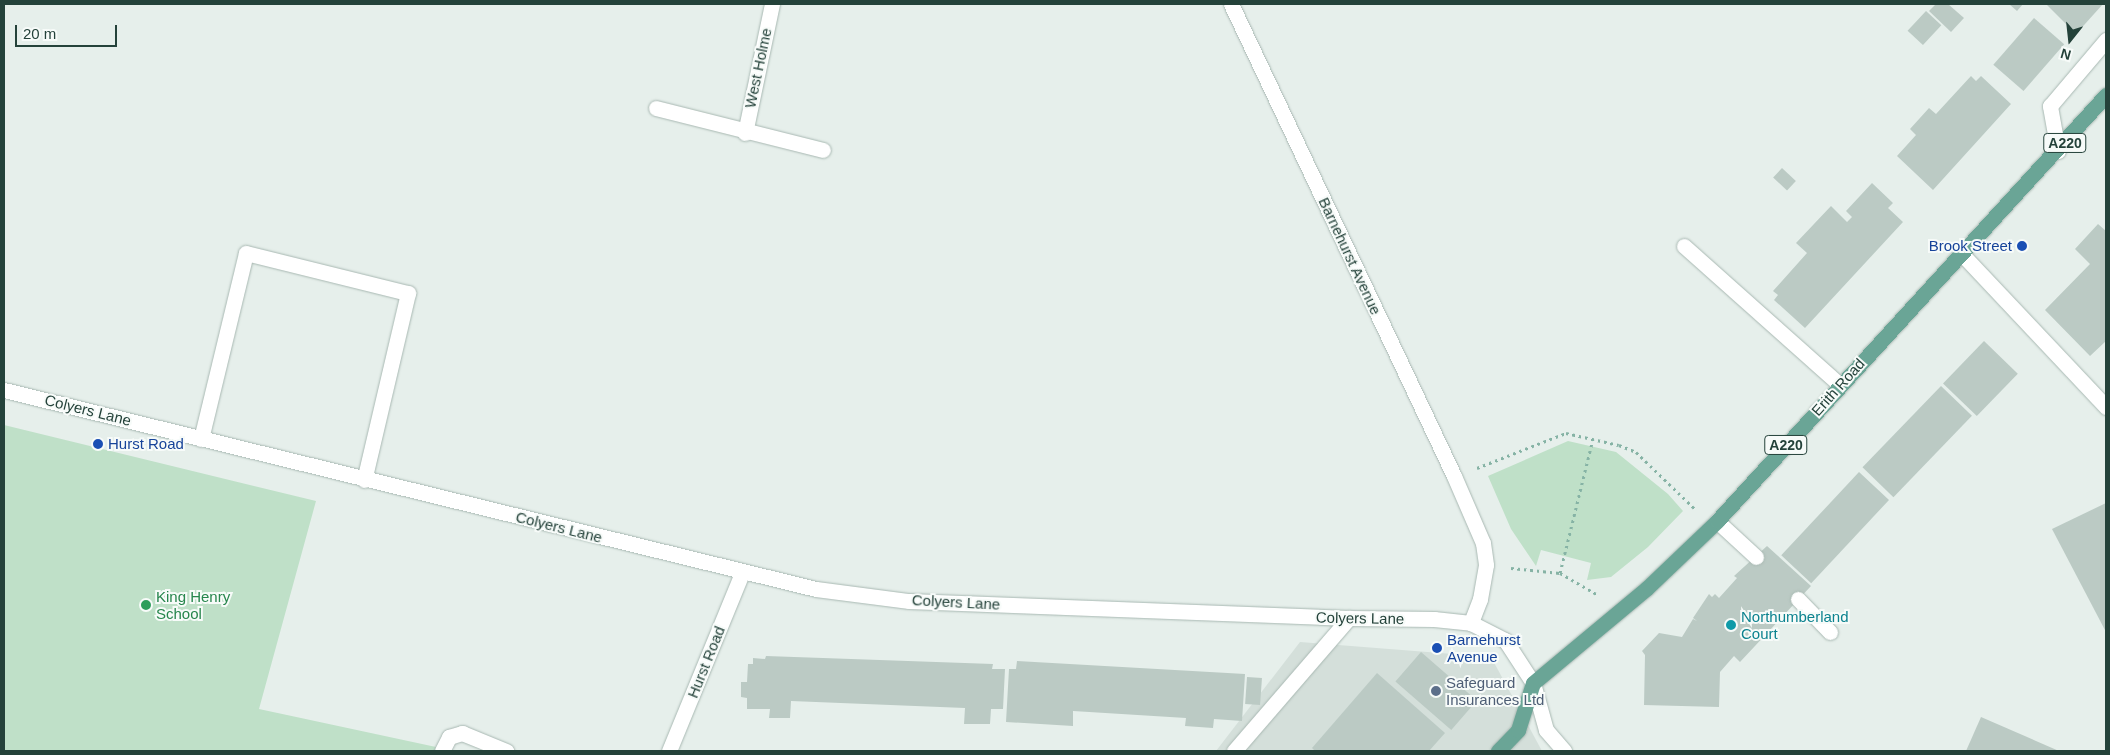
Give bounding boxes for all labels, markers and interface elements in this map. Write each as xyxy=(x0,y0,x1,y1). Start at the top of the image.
scale bar xyxy=(18,15,120,47)
north arrow xyxy=(2045,15,2095,65)
text: 20 m xyxy=(23,25,56,42)
street label: West Holme xyxy=(741,26,775,110)
text: N xyxy=(2059,45,2073,64)
road number: A220 xyxy=(2042,132,2088,154)
street label: Barnehurst Avenue xyxy=(1315,194,1385,318)
place label: Brook Street xyxy=(1929,237,2012,255)
marker: Brook Street xyxy=(2016,240,2028,252)
street label: Erith Road xyxy=(1808,355,1868,419)
street label: Colyers Lane xyxy=(43,391,133,429)
road number: A220 xyxy=(1764,434,1808,456)
place label: Hurst Road xyxy=(108,435,184,453)
marker: Hurst Road xyxy=(92,438,104,450)
street label: Colyers Lane xyxy=(514,508,604,546)
place label: King Henry School xyxy=(156,587,230,622)
street label: Colyers Lane xyxy=(911,591,1001,613)
marker: King Henry School xyxy=(140,599,152,611)
place label: Northumberland Court xyxy=(1741,607,1849,642)
street label: Colyers Lane xyxy=(1316,608,1404,628)
marker: Northumberland Court xyxy=(1725,619,1737,631)
street label: Hurst Road xyxy=(683,623,729,701)
place label: Barnehurst Avenue xyxy=(1447,630,1520,665)
marker: Barnehurst Avenue xyxy=(1431,642,1443,654)
place label: Safeguard Insurances Ltd xyxy=(1446,673,1544,708)
marker: Safeguard Insurances Ltd xyxy=(1430,685,1442,697)

